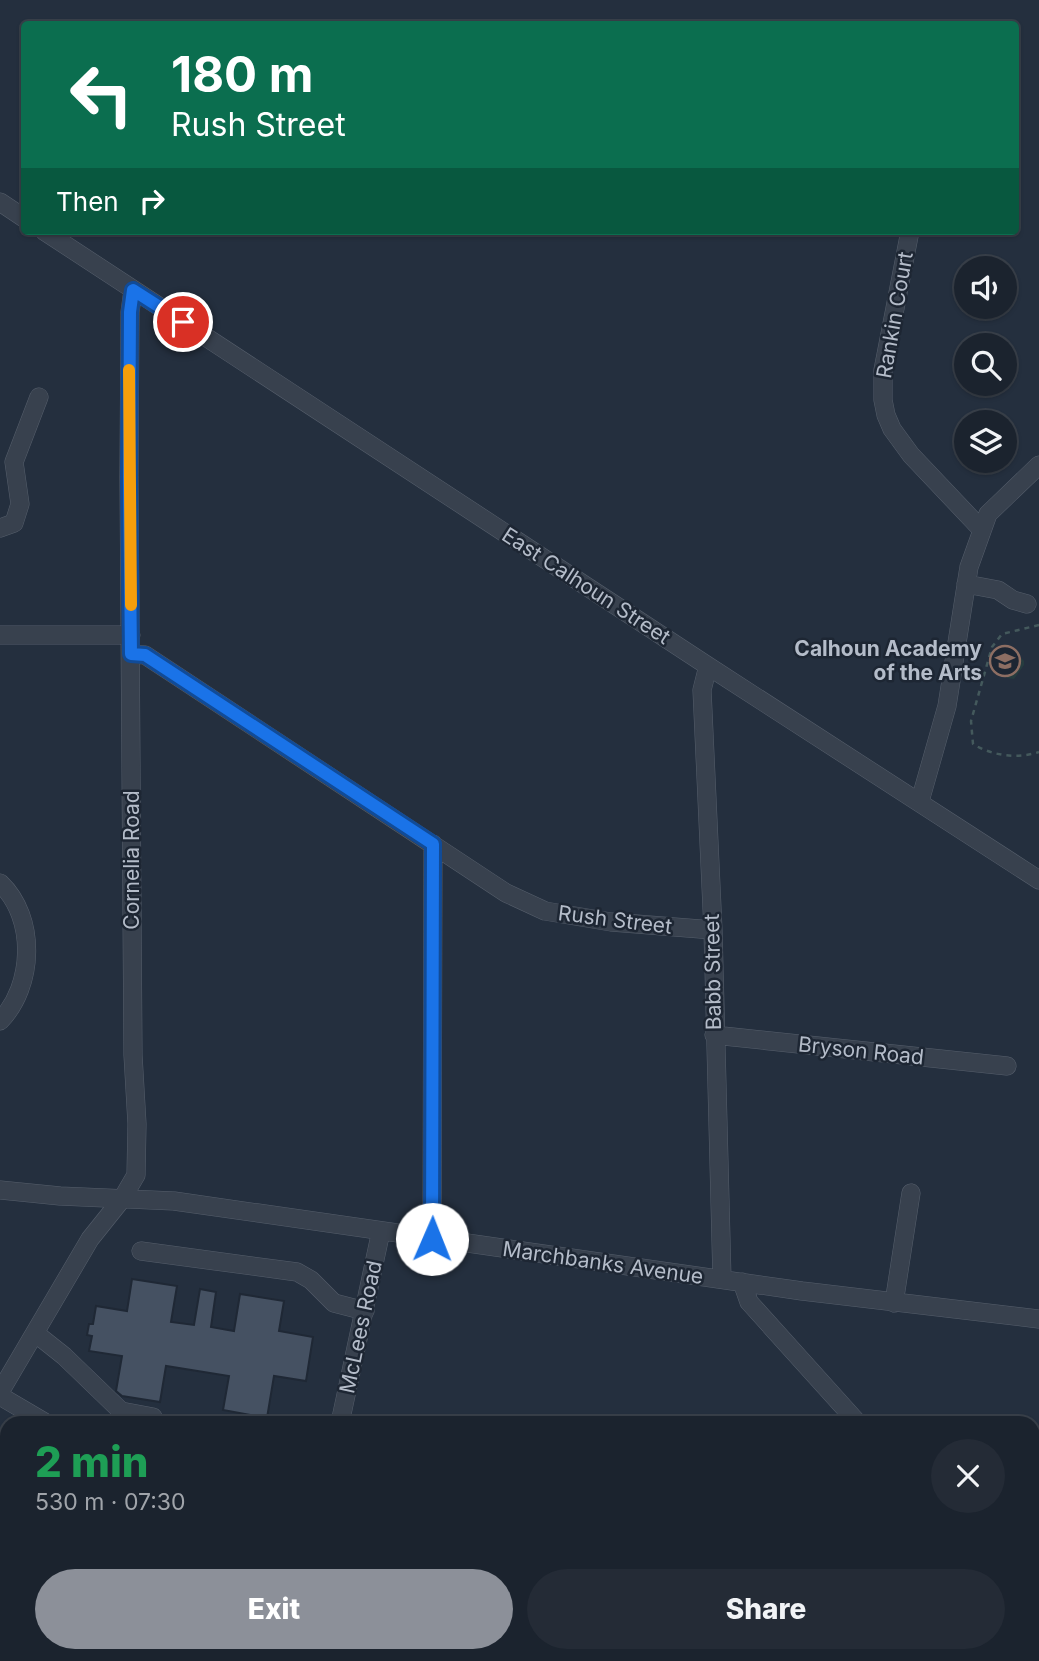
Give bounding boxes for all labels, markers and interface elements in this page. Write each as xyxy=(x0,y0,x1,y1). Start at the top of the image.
text: 180 m xyxy=(171,45,313,104)
icon: left xyxy=(56,49,147,140)
text: Rush Street xyxy=(171,105,346,144)
icon: right xyxy=(133,182,171,220)
text: Then xyxy=(56,186,119,217)
street label: Rankin Court xyxy=(871,250,918,380)
map controls xyxy=(954,256,1017,473)
button: sound xyxy=(954,256,1017,319)
pin xyxy=(153,292,213,352)
icon: arrive xyxy=(164,303,202,341)
button: search xyxy=(954,333,1017,396)
button: layers xyxy=(954,410,1017,473)
street label: East Calhoun Street xyxy=(497,522,675,649)
place label: Calhoun Academy of the Arts xyxy=(794,636,982,685)
school or university icon: Calhoun Academy of the Arts xyxy=(988,644,1022,678)
street label: Cornelia Road xyxy=(119,790,144,930)
street label: Rush Street xyxy=(557,900,674,939)
street label: Babb Street xyxy=(699,913,726,1030)
street label: Bryson Road xyxy=(797,1031,925,1070)
position arrow xyxy=(395,1202,469,1276)
street label: Marchbanks Avenue xyxy=(501,1236,705,1289)
street label: McLees Road xyxy=(334,1258,387,1396)
text: 2 min xyxy=(35,1436,149,1487)
button: close xyxy=(931,1439,1005,1513)
text: 530 m · 07:30 xyxy=(35,1488,186,1516)
button: Exit xyxy=(35,1569,513,1649)
button: Share xyxy=(527,1569,1005,1649)

